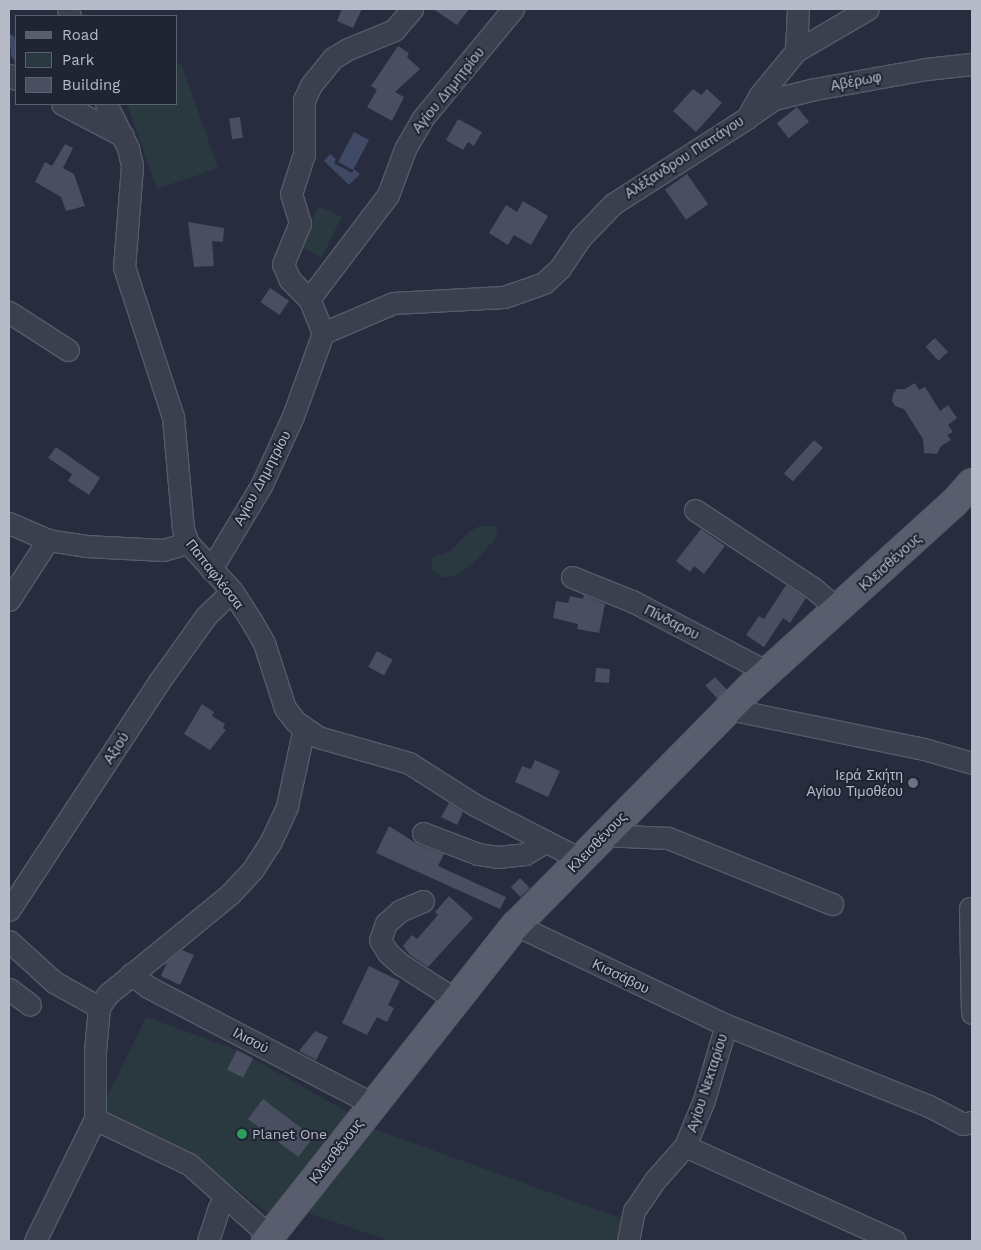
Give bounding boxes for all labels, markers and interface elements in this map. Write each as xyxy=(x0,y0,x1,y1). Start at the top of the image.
legend xyxy=(15,15,178,105)
text: Road xyxy=(62,26,99,44)
street label: Αγίου Δημητρίου xyxy=(408,44,488,136)
text: Park xyxy=(62,51,94,69)
street label: Αβέρωφ xyxy=(829,68,883,94)
text: Building xyxy=(62,76,120,94)
street label: Αλέξανδρου Παπάγου xyxy=(621,112,747,202)
street label: Αγίου Δημητρίου xyxy=(230,428,294,528)
street label: Κλεισθένους xyxy=(856,530,924,594)
street label: Παπαφλέσσα xyxy=(183,536,247,612)
street label: Πίνδαρου xyxy=(642,601,702,643)
street label: Αξιού xyxy=(100,729,132,767)
place label: Ιερά Σκήτη Αγίου Τιμοθέου xyxy=(806,767,903,800)
marker: Ιερά Σκήτη Αγίου Τιμοθέου xyxy=(907,777,919,789)
street label: Κλεισθένους xyxy=(564,808,630,876)
street label: Κισσάβου xyxy=(590,955,652,997)
street label: Ιλισού xyxy=(230,1024,272,1056)
street label: Αγίου Νεκταρίου xyxy=(683,1032,731,1134)
street label: Κλεισθένους xyxy=(306,1115,366,1187)
place label: Planet One xyxy=(252,1126,327,1142)
marker: Planet One xyxy=(236,1128,248,1140)

